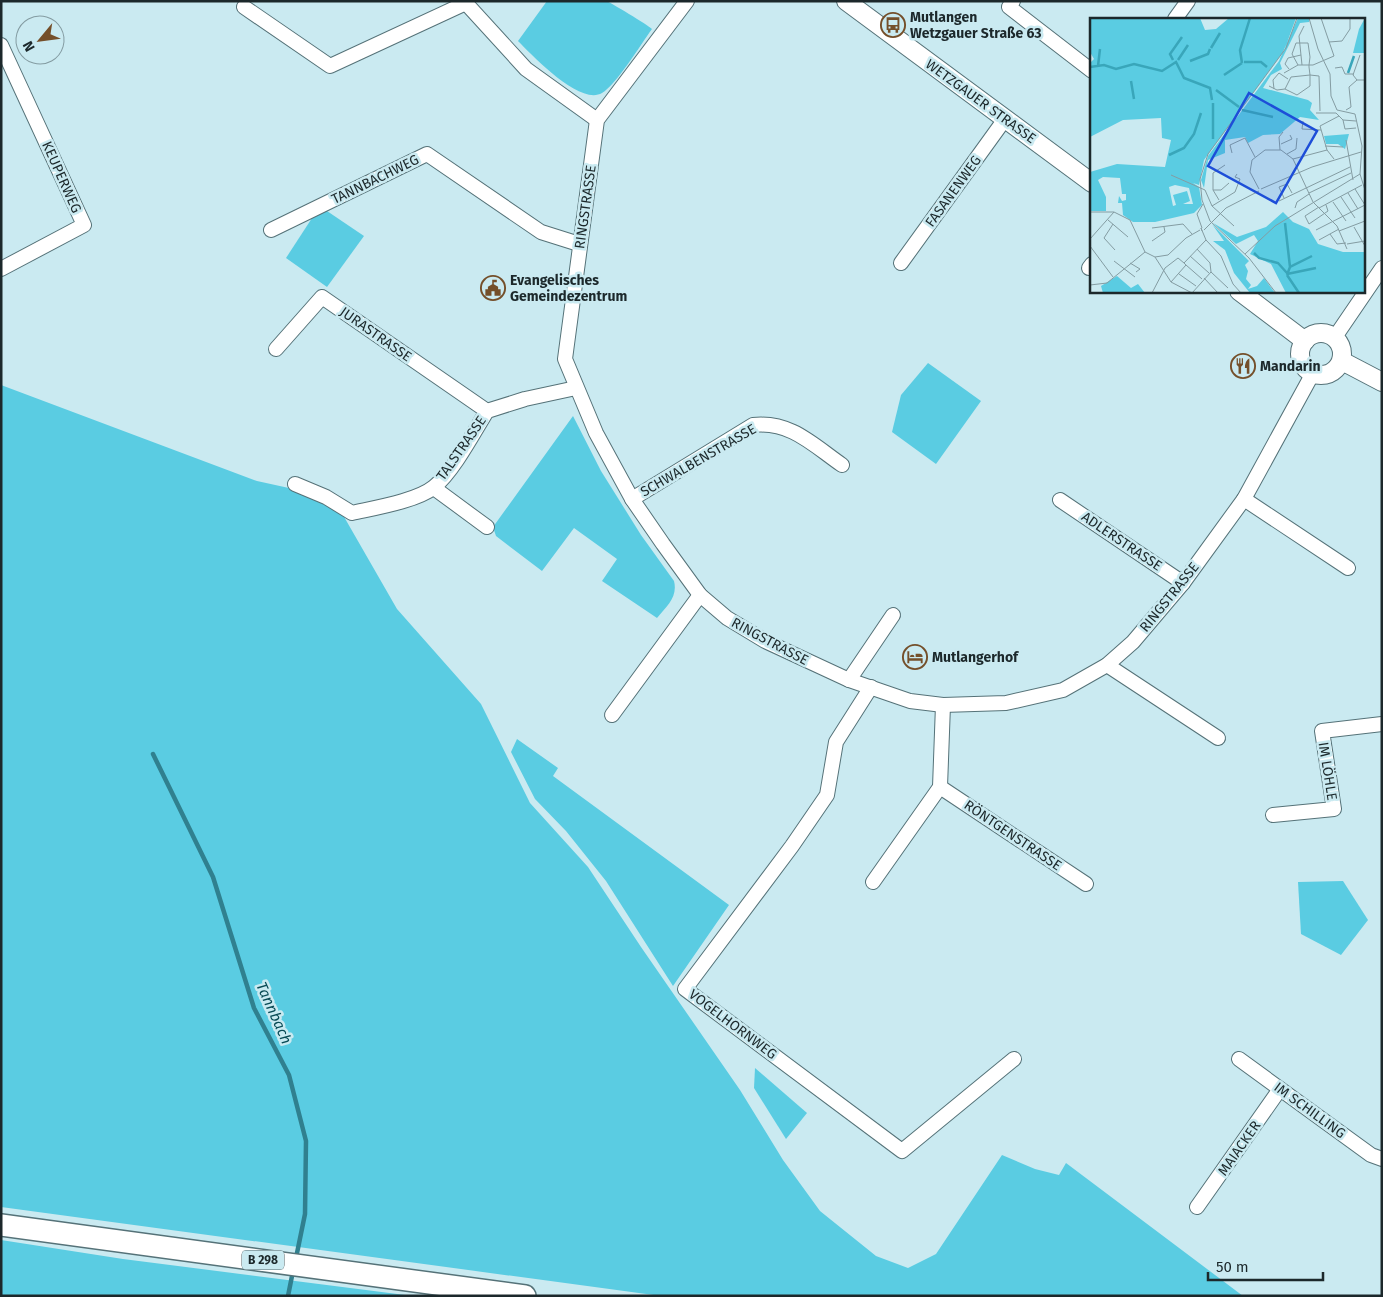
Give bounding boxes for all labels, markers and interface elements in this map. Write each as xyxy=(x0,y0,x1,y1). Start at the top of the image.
place label: Mutlangen Wetzgauer Straße 63 xyxy=(910,9,1042,42)
bus stop icon: Mutlangen Wetzgauer Straße 63 xyxy=(880,12,906,38)
north arrow xyxy=(15,15,65,65)
inset map xyxy=(1090,18,1366,292)
text: N xyxy=(19,38,39,54)
street label: WETZGAUER STRASSE xyxy=(922,56,1039,147)
street label: KEUPERWEG xyxy=(38,139,85,216)
street label: TANNBACHWEG xyxy=(329,151,422,208)
street label: FASANENWEG xyxy=(922,152,985,230)
street label: RINGSTRASSE xyxy=(571,164,600,250)
place label: Evangelisches Gemeindezentrum xyxy=(510,272,627,305)
public building icon: Evangelisches Gemeindezentrum xyxy=(480,275,506,301)
street label: JURASTRASSE xyxy=(337,303,415,365)
restaurant icon: Mandarin xyxy=(1230,353,1256,379)
place label: Mandarin xyxy=(1260,358,1320,375)
street label: TALSTRASSE xyxy=(433,413,490,484)
street label: SCHWALBENSTRASSE xyxy=(637,420,759,500)
street label: ADLERSTRASSE xyxy=(1078,508,1165,575)
street label: RINGSTRASSE xyxy=(1136,559,1203,636)
street label: RINGSTRASSE xyxy=(728,614,811,669)
hotel icon: Mutlangerhof xyxy=(902,644,928,670)
place label: Mutlangerhof xyxy=(932,649,1020,666)
street label: IM LÖHLE xyxy=(1315,741,1341,801)
street label: RÖNTGENSTRASSE xyxy=(961,796,1065,874)
water label: Tannbach xyxy=(252,979,296,1047)
street label: VOGELHORNWEG xyxy=(685,986,780,1063)
street label: IM SCHILLING xyxy=(1271,1079,1349,1142)
street label: MAIACKER xyxy=(1214,1117,1265,1179)
road number: B 298 xyxy=(242,1250,284,1270)
scale bar xyxy=(1208,1250,1323,1282)
text: 50 m xyxy=(1216,1258,1249,1276)

